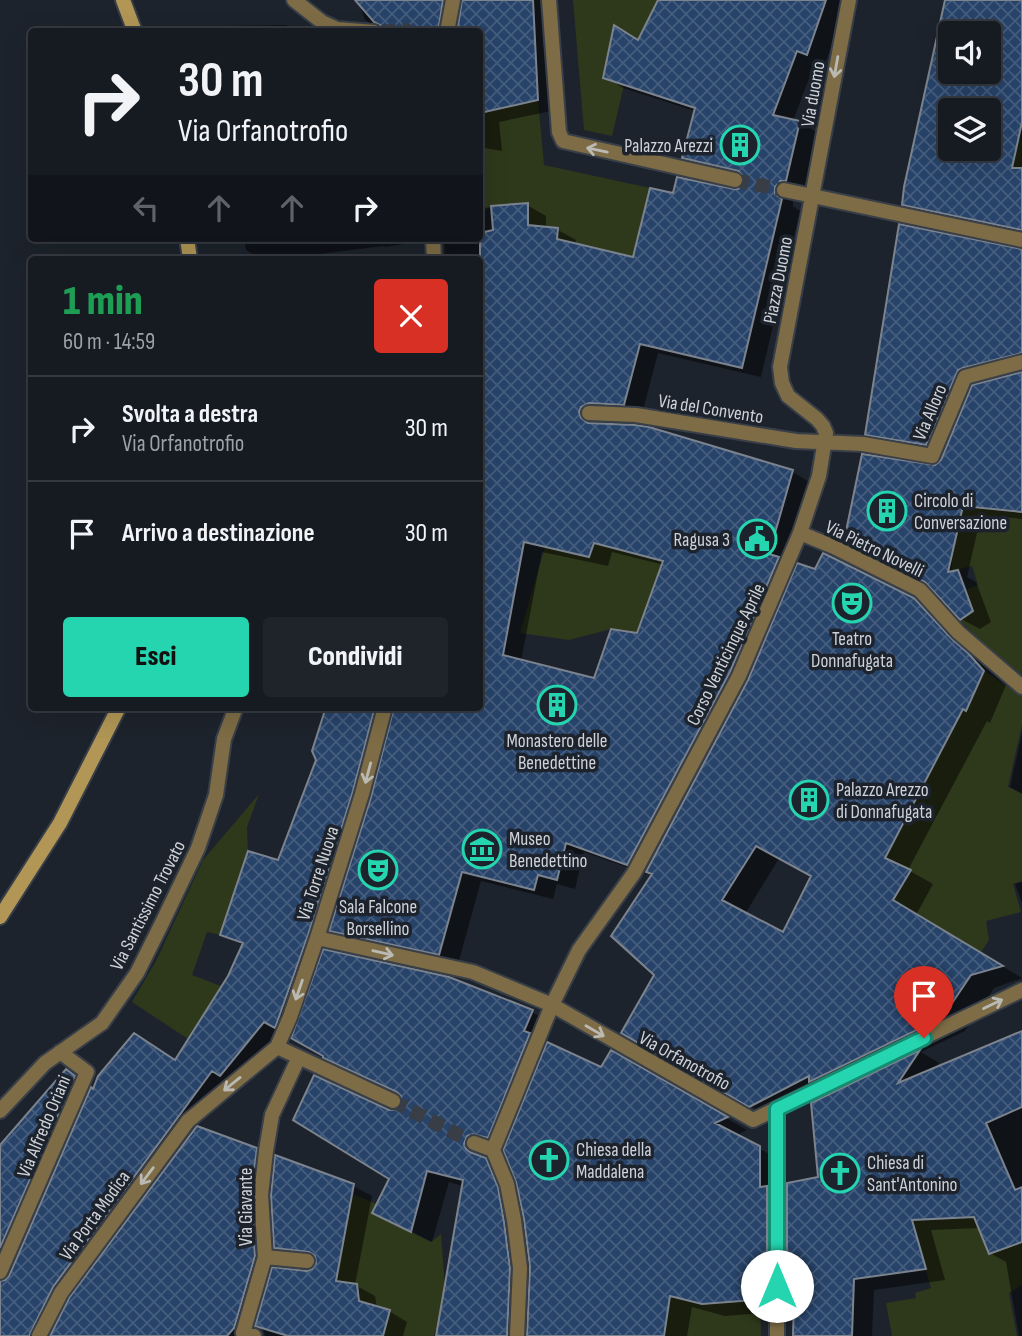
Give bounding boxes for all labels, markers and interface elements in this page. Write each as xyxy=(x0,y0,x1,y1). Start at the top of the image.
map controls xyxy=(938,21,1001,161)
button: sound xyxy=(938,21,1001,84)
text: 30 m xyxy=(178,52,263,111)
one-way arrow xyxy=(829,55,843,78)
icon: right xyxy=(63,56,154,147)
street label: Via duomo xyxy=(796,60,831,129)
button: layers xyxy=(938,98,1001,161)
text: Via Orfanotrofio xyxy=(178,112,348,151)
building icon: Palazzo Arezzi xyxy=(719,124,761,166)
place label: Palazzo Arezzi xyxy=(624,135,713,158)
one-way arrow xyxy=(586,142,609,156)
icon: left xyxy=(127,189,165,227)
icon: ahead xyxy=(200,189,238,227)
icon: ahead xyxy=(273,189,311,227)
icon: right xyxy=(346,189,384,227)
street label: Piazza Duomo xyxy=(759,235,798,326)
text: 1 min xyxy=(63,276,143,327)
button: close xyxy=(374,279,448,353)
text: 60 m · 14:59 xyxy=(63,328,155,356)
street label: Via Alloro xyxy=(908,381,952,444)
street label: Via del Convento xyxy=(657,390,765,429)
text: Svolta a destra xyxy=(122,399,258,430)
icon: right xyxy=(63,410,101,448)
text: 30 m xyxy=(405,413,448,444)
text: Via Orfanotrofio xyxy=(122,430,244,458)
building icon: Circolo di Conversazione xyxy=(866,490,908,532)
place label: Circolo di Conversazione xyxy=(914,490,1007,535)
icon: arrive xyxy=(63,515,101,553)
street label: Via Pietro Novelli xyxy=(821,516,927,583)
text: Arrivo a destinazione xyxy=(122,518,315,549)
text: 30 m xyxy=(405,518,448,549)
public building icon: Ragusa 3 xyxy=(736,518,778,560)
place label: Ragusa 3 xyxy=(674,529,730,552)
street label: Corso Venticinque Aprile xyxy=(682,580,771,729)
theatre icon: Teatro Donnafugata xyxy=(831,582,873,624)
button: Esci xyxy=(63,617,249,697)
button: Condividi xyxy=(263,617,448,697)
place label: Teatro Donnafugata xyxy=(811,628,893,673)
building icon: Monastero delle Benedettine xyxy=(536,684,578,726)
place label: Monastero delle Benedettine xyxy=(506,730,608,775)
one-way arrow xyxy=(360,762,373,784)
building icon: Palazzo Arezzo di Donnafugata xyxy=(788,779,830,821)
place label: Palazzo Arezzo di Donnafugata xyxy=(836,779,932,824)
street label: Via Torre Nuova xyxy=(292,823,344,924)
museum icon: Museo Benedettino xyxy=(461,828,503,870)
place label: Museo Benedettino xyxy=(509,828,588,873)
street label: Via Santissimo Trovato xyxy=(106,837,191,974)
theatre icon: Sala Falcone Borsellino xyxy=(357,849,399,891)
place label: Sala Falcone Borsellino xyxy=(339,896,417,941)
one-way arrow xyxy=(371,946,394,960)
pin xyxy=(894,966,954,1038)
icon: arrive xyxy=(905,977,943,1015)
one-way arrow xyxy=(292,979,305,1001)
one-way arrow xyxy=(982,997,1003,1011)
one-way arrow xyxy=(585,1024,605,1038)
street label: Via Orfanotrofio xyxy=(635,1027,734,1096)
street label: Via Alfredo Oriani xyxy=(13,1072,76,1181)
one-way arrow xyxy=(224,1076,242,1092)
church icon: Chiesa della Maddalena xyxy=(528,1139,570,1181)
place label: Chiesa della Maddalena xyxy=(576,1139,652,1184)
church icon: Chiesa di Sant'Antonino xyxy=(819,1152,861,1194)
place label: Chiesa di Sant'Antonino xyxy=(867,1152,957,1197)
one-way arrow xyxy=(140,1166,155,1185)
street label: Via Porta Modica xyxy=(55,1167,135,1265)
street label: Via Giavante xyxy=(235,1168,258,1246)
position arrow xyxy=(740,1249,814,1323)

